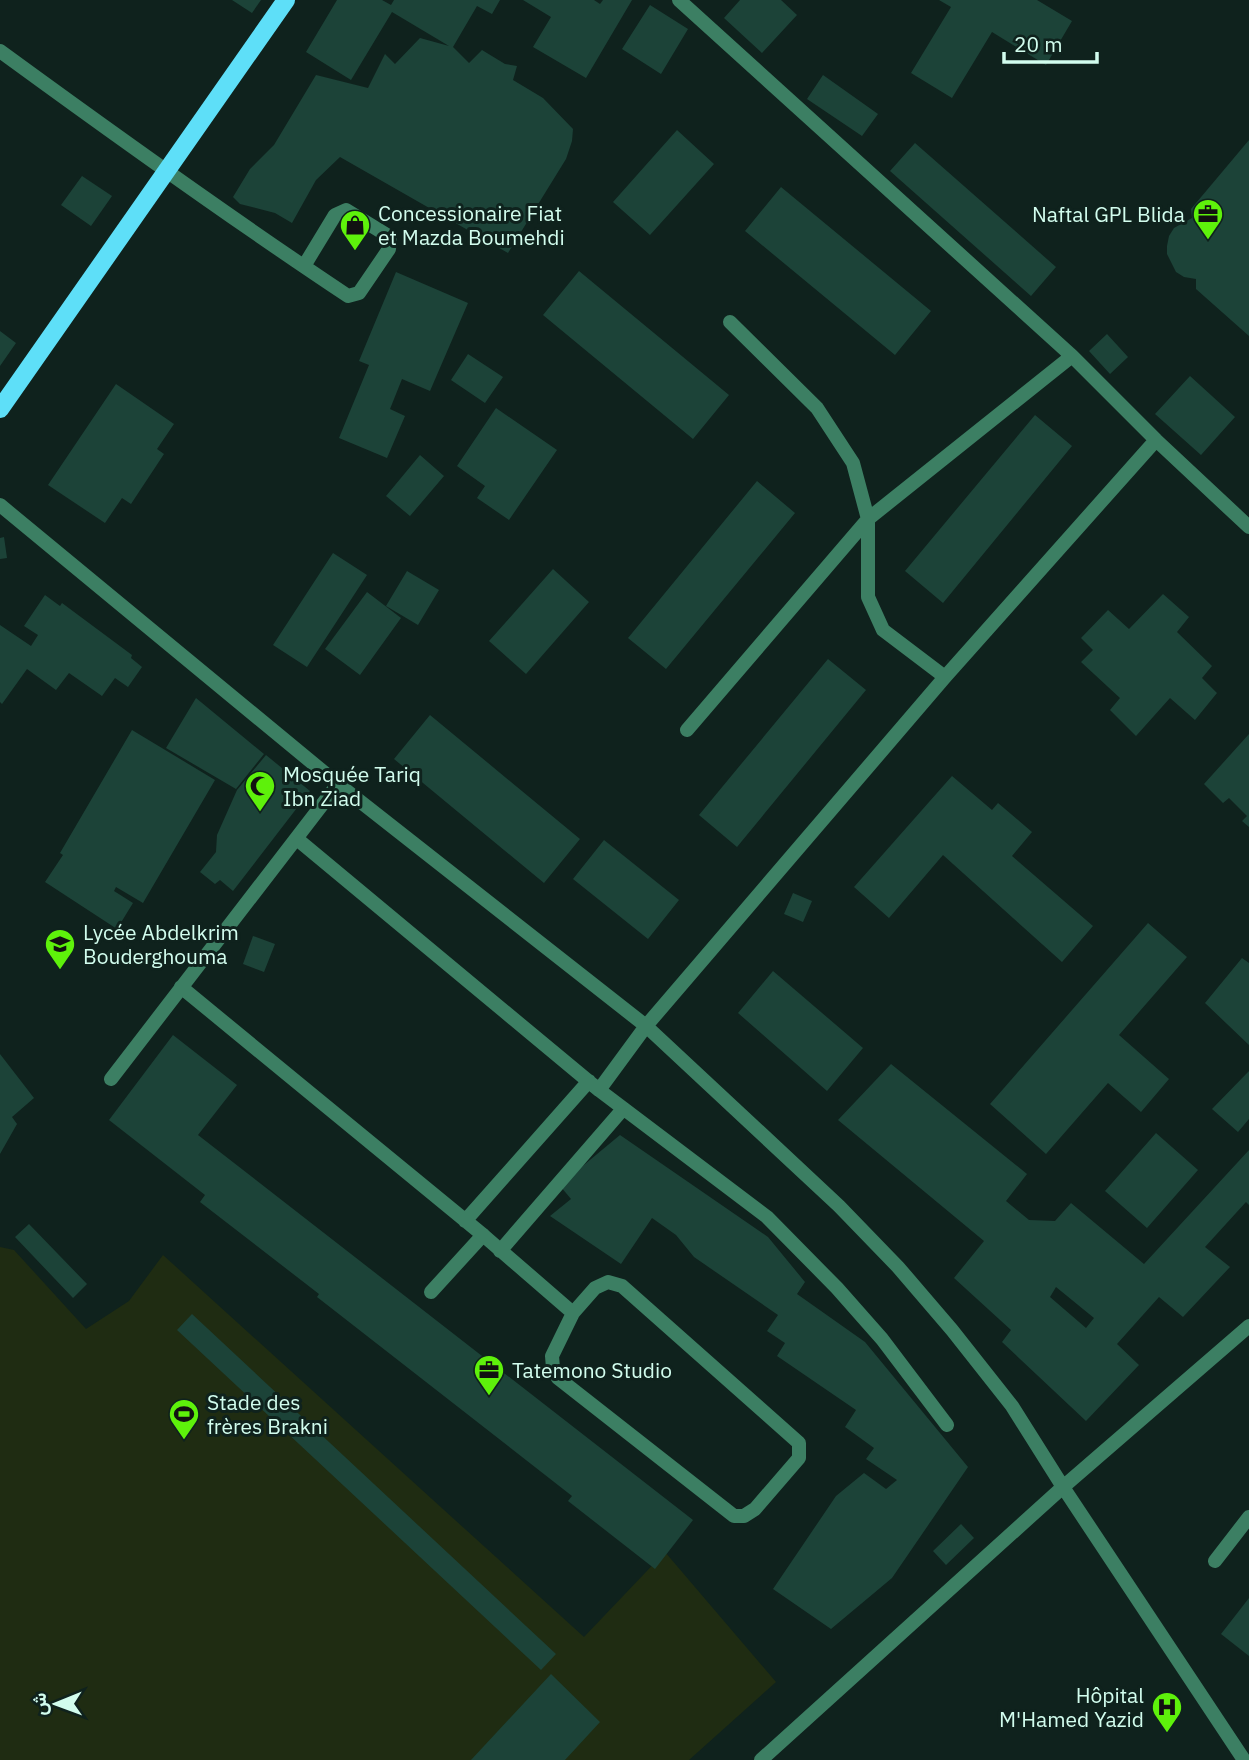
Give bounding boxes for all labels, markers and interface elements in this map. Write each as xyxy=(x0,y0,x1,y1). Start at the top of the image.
scale bar xyxy=(1004,21,1097,65)
text: 20 m xyxy=(1014,30,1063,58)
office icon: Naftal GPL Blida xyxy=(1191,197,1225,241)
place label: Concessionaire Fiat et Mazda Boumehdi xyxy=(378,199,565,251)
place label: Naftal GPL Blida xyxy=(1032,200,1185,228)
shop icon: Concessionaire Fiat et Mazda Boumehdi xyxy=(338,208,372,252)
place label: Mosquée Tariq Ibn Ziad xyxy=(283,760,421,812)
mosque icon: Mosquée Tariq Ibn Ziad xyxy=(243,769,277,813)
place label: Lycée Abdelkrim Bouderghouma xyxy=(83,918,239,970)
school or university icon: Lycée Abdelkrim Bouderghouma xyxy=(43,927,77,971)
office icon: Tatemono Studio xyxy=(472,1353,506,1397)
place label: Tatemono Studio xyxy=(512,1356,672,1384)
place label: Stade des frères Brakni xyxy=(207,1388,328,1440)
sports icon: Stade des frères Brakni xyxy=(167,1397,201,1441)
north arrow xyxy=(21,1669,91,1739)
place label: Hôpital M'Hamed Yazid xyxy=(999,1681,1144,1733)
hospital icon: Hôpital M'Hamed Yazid xyxy=(1150,1690,1184,1734)
text: ش xyxy=(27,1693,51,1716)

